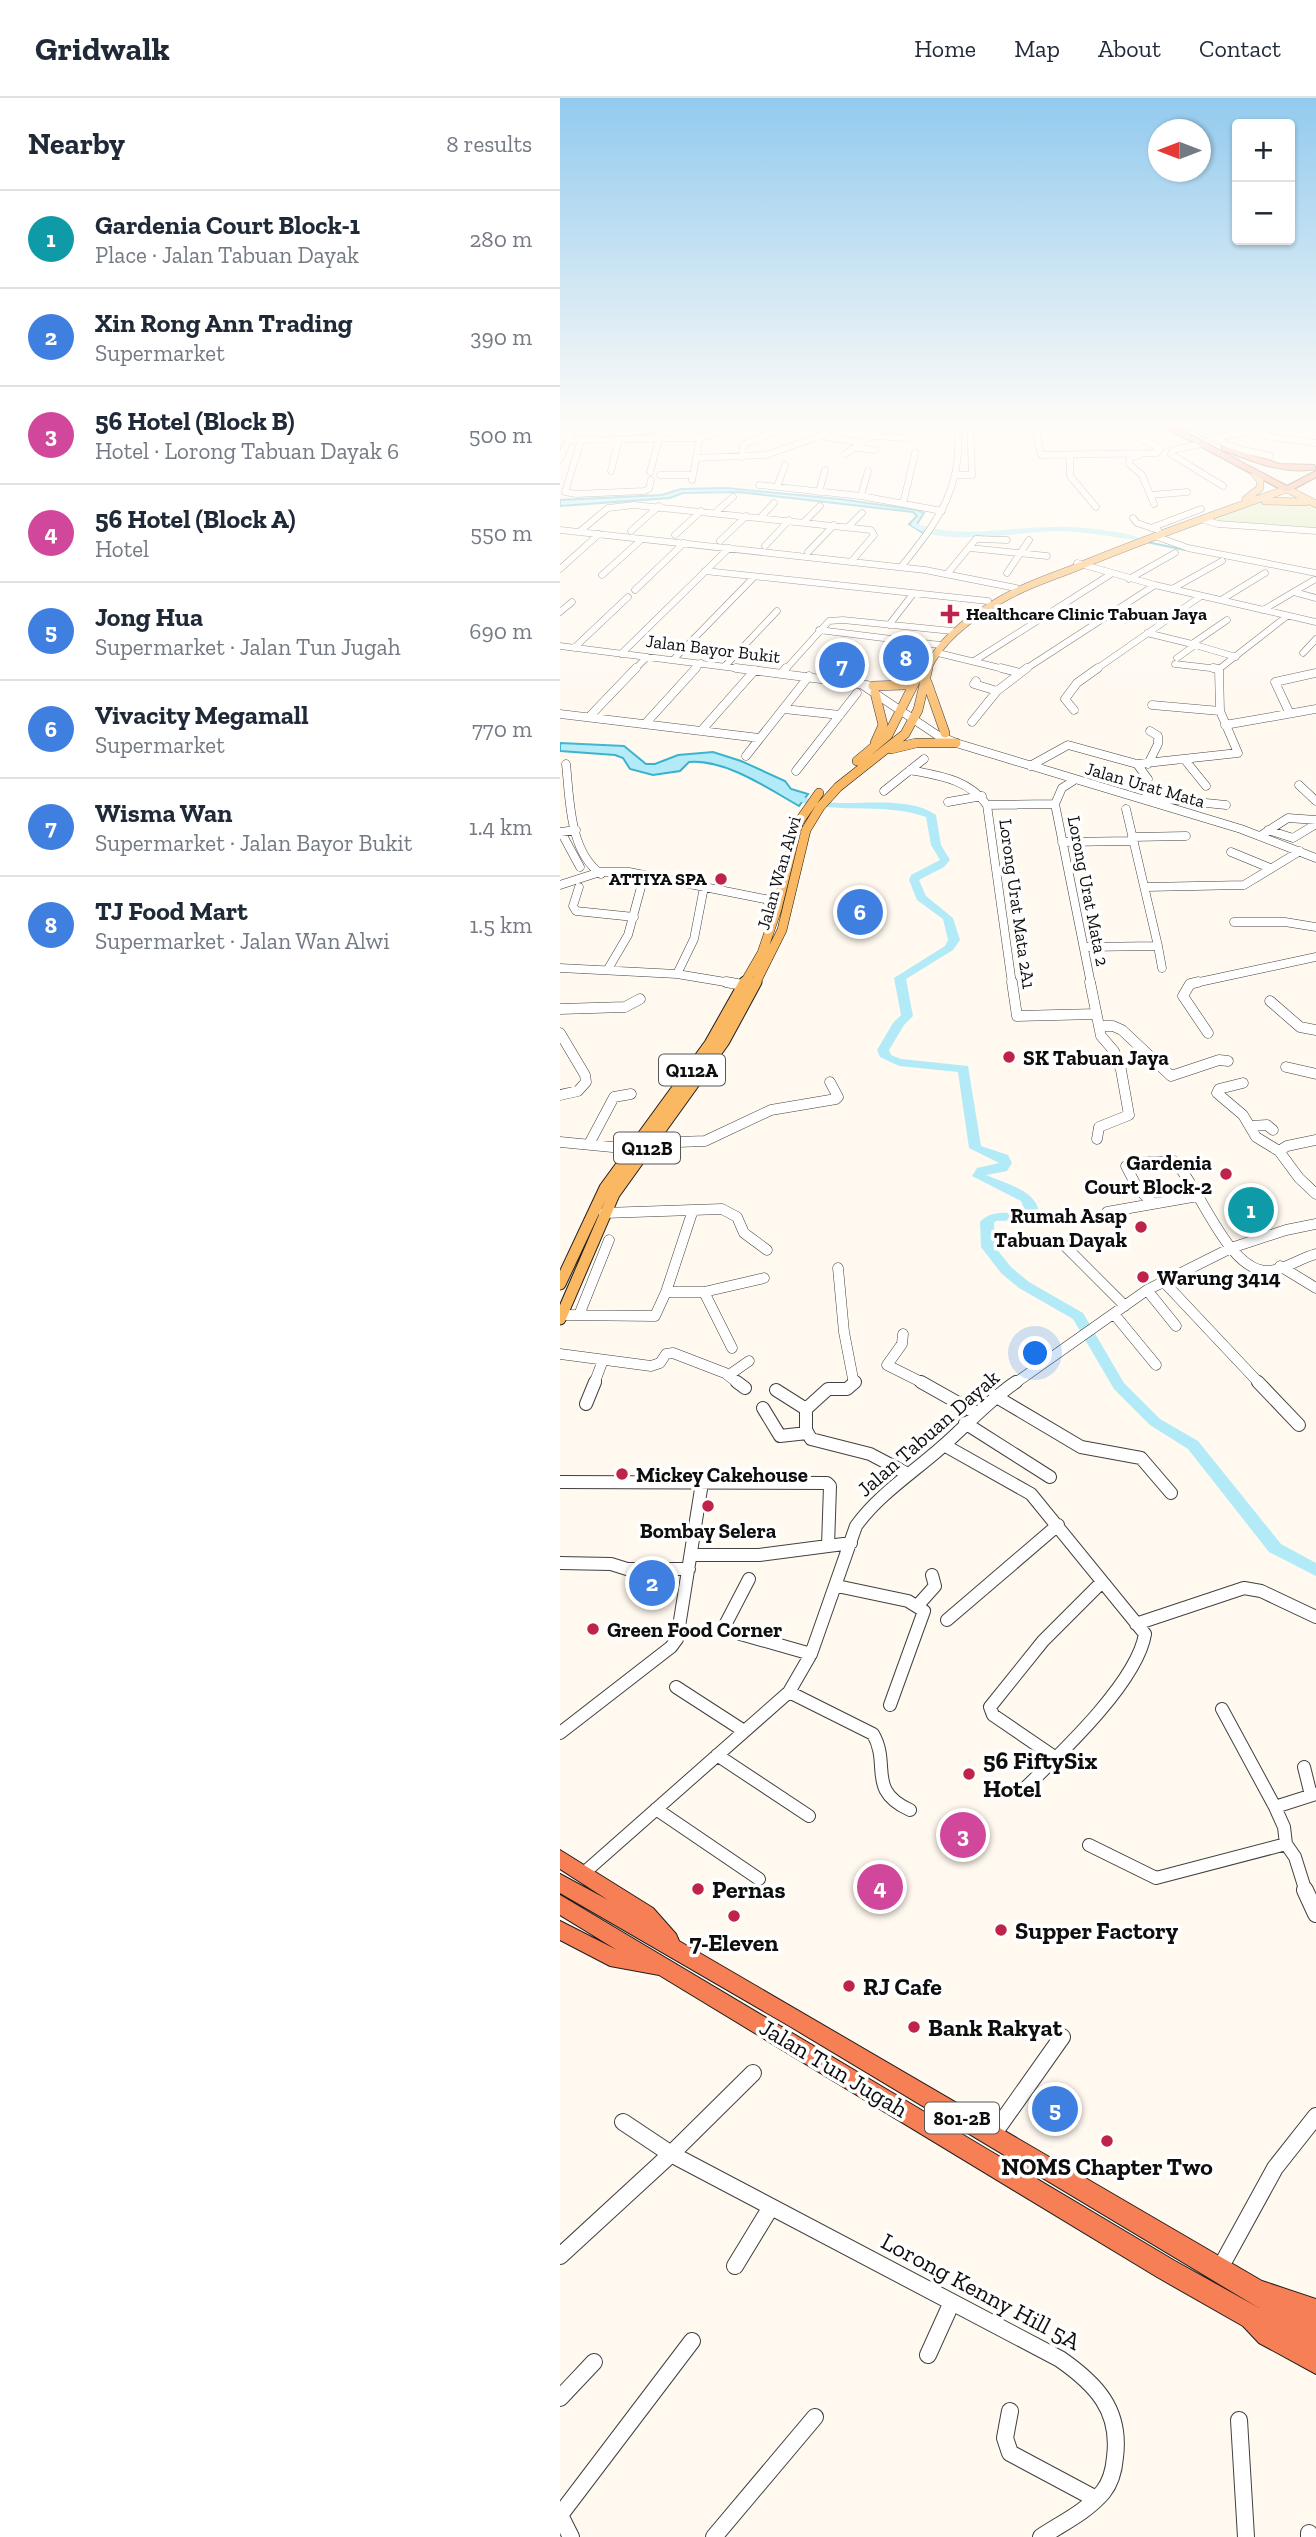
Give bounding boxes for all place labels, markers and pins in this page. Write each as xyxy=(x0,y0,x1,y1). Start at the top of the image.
place label: Healthcare Clinic Tabuan Jaya xyxy=(966,603,1207,625)
marker: Healthcare Clinic Tabuan Jaya xyxy=(940,604,960,624)
pin: 8 xyxy=(883,632,929,684)
pin: 7 xyxy=(819,639,865,691)
place label: ATTIYA SPA xyxy=(609,868,708,890)
marker: ATTIYA SPA xyxy=(713,871,729,887)
pin: 6 xyxy=(837,886,883,938)
place label: SK Tabuan Jaya xyxy=(1023,1045,1169,1070)
marker: SK Tabuan Jaya xyxy=(1001,1049,1017,1065)
place label: Gardenia Court Block-2 xyxy=(1085,1150,1212,1199)
marker: Gardenia Court Block-2 xyxy=(1218,1166,1234,1182)
pin: 1 xyxy=(1228,1184,1274,1236)
place label: Rumah Asap Tabuan Dayak xyxy=(994,1203,1127,1252)
marker: Rumah Asap Tabuan Dayak xyxy=(1133,1219,1149,1235)
place label: Warung 3414 xyxy=(1157,1265,1281,1290)
marker: Warung 3414 xyxy=(1135,1269,1151,1285)
place label: Mickey Cakehouse xyxy=(636,1462,808,1487)
marker: Mickey Cakehouse xyxy=(614,1466,630,1482)
marker: Bombay Selera xyxy=(700,1498,716,1514)
place label: Bombay Selera xyxy=(640,1518,777,1543)
pin: 2 xyxy=(629,1557,675,1609)
place label: Green Food Corner xyxy=(607,1617,782,1642)
marker: Green Food Corner xyxy=(585,1621,601,1637)
place label: 56 FiftySix Hotel xyxy=(983,1746,1098,1803)
marker: 56 FiftySix Hotel xyxy=(961,1766,977,1782)
pin: 3 xyxy=(940,1809,986,1861)
pin: 4 xyxy=(857,1861,903,1913)
place label: Pernas xyxy=(712,1875,786,1904)
marker: Pernas xyxy=(690,1881,706,1897)
marker: 7-Eleven xyxy=(726,1908,742,1924)
place label: Supper Factory xyxy=(1015,1916,1179,1945)
marker: Supper Factory xyxy=(993,1922,1009,1938)
place label: 7-Eleven xyxy=(689,1928,779,1957)
place label: RJ Cafe xyxy=(863,1972,942,2001)
marker: RJ Cafe xyxy=(841,1978,857,1994)
place label: Bank Rakyat xyxy=(928,2013,1063,2042)
marker: Bank Rakyat xyxy=(906,2019,922,2035)
pin: 5 xyxy=(1032,2083,1078,2135)
marker: NOMS Chapter Two xyxy=(1099,2133,1115,2149)
place label: NOMS Chapter Two xyxy=(1001,2152,1213,2181)

